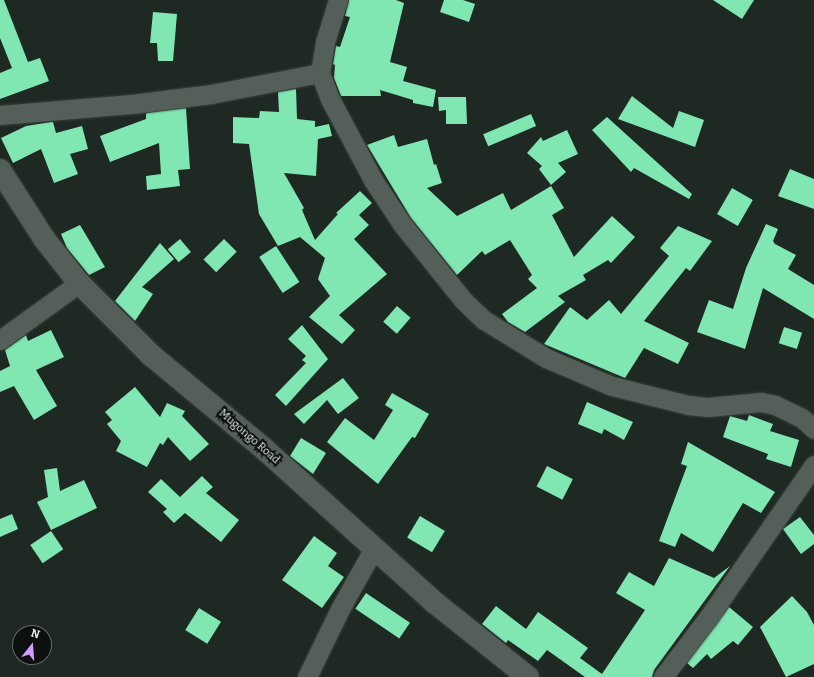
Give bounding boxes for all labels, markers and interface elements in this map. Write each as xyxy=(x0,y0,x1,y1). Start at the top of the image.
street label: Mugongo Road xyxy=(216,407,282,467)
north arrow xyxy=(12,625,52,665)
text: N xyxy=(29,627,41,641)

